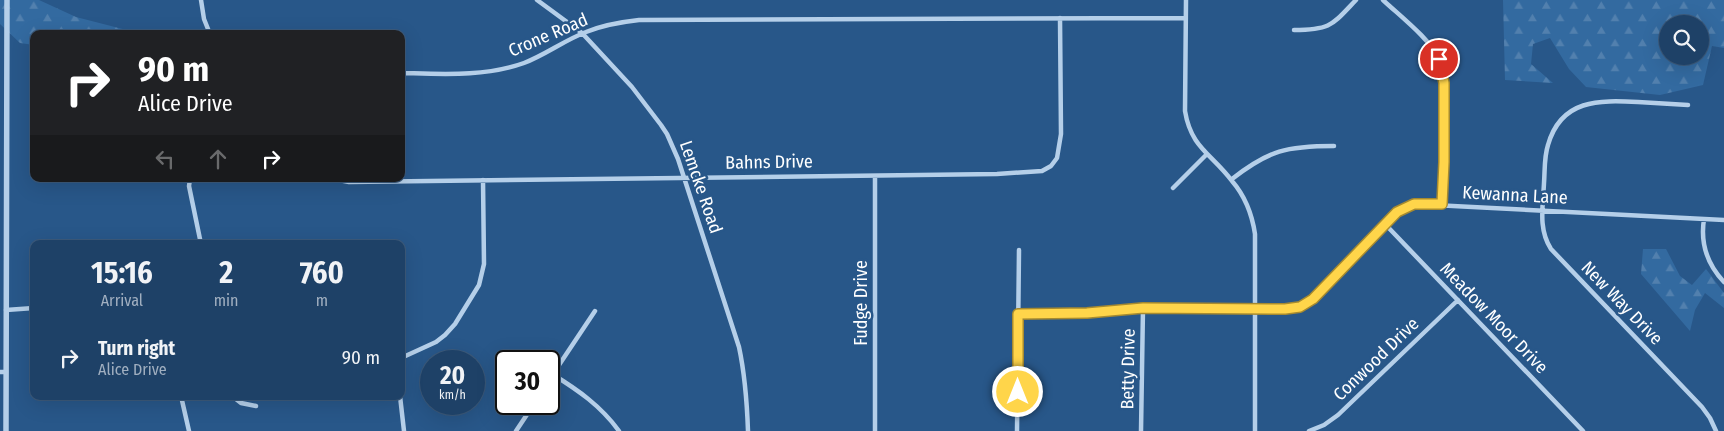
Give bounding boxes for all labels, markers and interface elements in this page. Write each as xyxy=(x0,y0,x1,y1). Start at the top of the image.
street label: Crone Road xyxy=(505,8,591,62)
map controls xyxy=(1659,15,1709,65)
button: search xyxy=(1659,15,1709,65)
pin xyxy=(1418,38,1460,80)
icon: arrive xyxy=(1425,45,1453,73)
text: 90 m xyxy=(138,48,209,90)
icon: right xyxy=(55,50,120,115)
text: Alice Drive xyxy=(138,90,233,117)
street label: Lemcke Road xyxy=(675,138,727,236)
icon: left xyxy=(151,145,179,173)
icon: ahead xyxy=(204,145,232,173)
icon: right xyxy=(257,145,285,173)
street label: Bahns Drive xyxy=(725,150,813,174)
street label: Kewanna Lane xyxy=(1462,181,1568,209)
text: 15:16 xyxy=(91,255,153,291)
text: 2 xyxy=(219,255,233,291)
text: 760 xyxy=(300,255,344,291)
street label: New Way Drive xyxy=(1577,257,1667,349)
street label: Meadow Moor Drive xyxy=(1435,258,1553,378)
street label: Fudge Drive xyxy=(850,260,872,346)
text: Arrival xyxy=(101,291,143,310)
text: min xyxy=(214,291,239,310)
text: m xyxy=(316,291,328,310)
street label: Conwood Drive xyxy=(1329,313,1423,405)
street label: Betty Drive xyxy=(1116,328,1140,410)
text: Turn right xyxy=(98,337,175,360)
icon: right xyxy=(55,344,83,372)
text: 90 m xyxy=(342,346,380,369)
speed limit sign: 30 xyxy=(495,350,560,415)
text: Alice Drive xyxy=(98,360,167,379)
text: 20 xyxy=(440,361,465,391)
position arrow xyxy=(991,365,1043,417)
text: km/h xyxy=(439,388,466,402)

